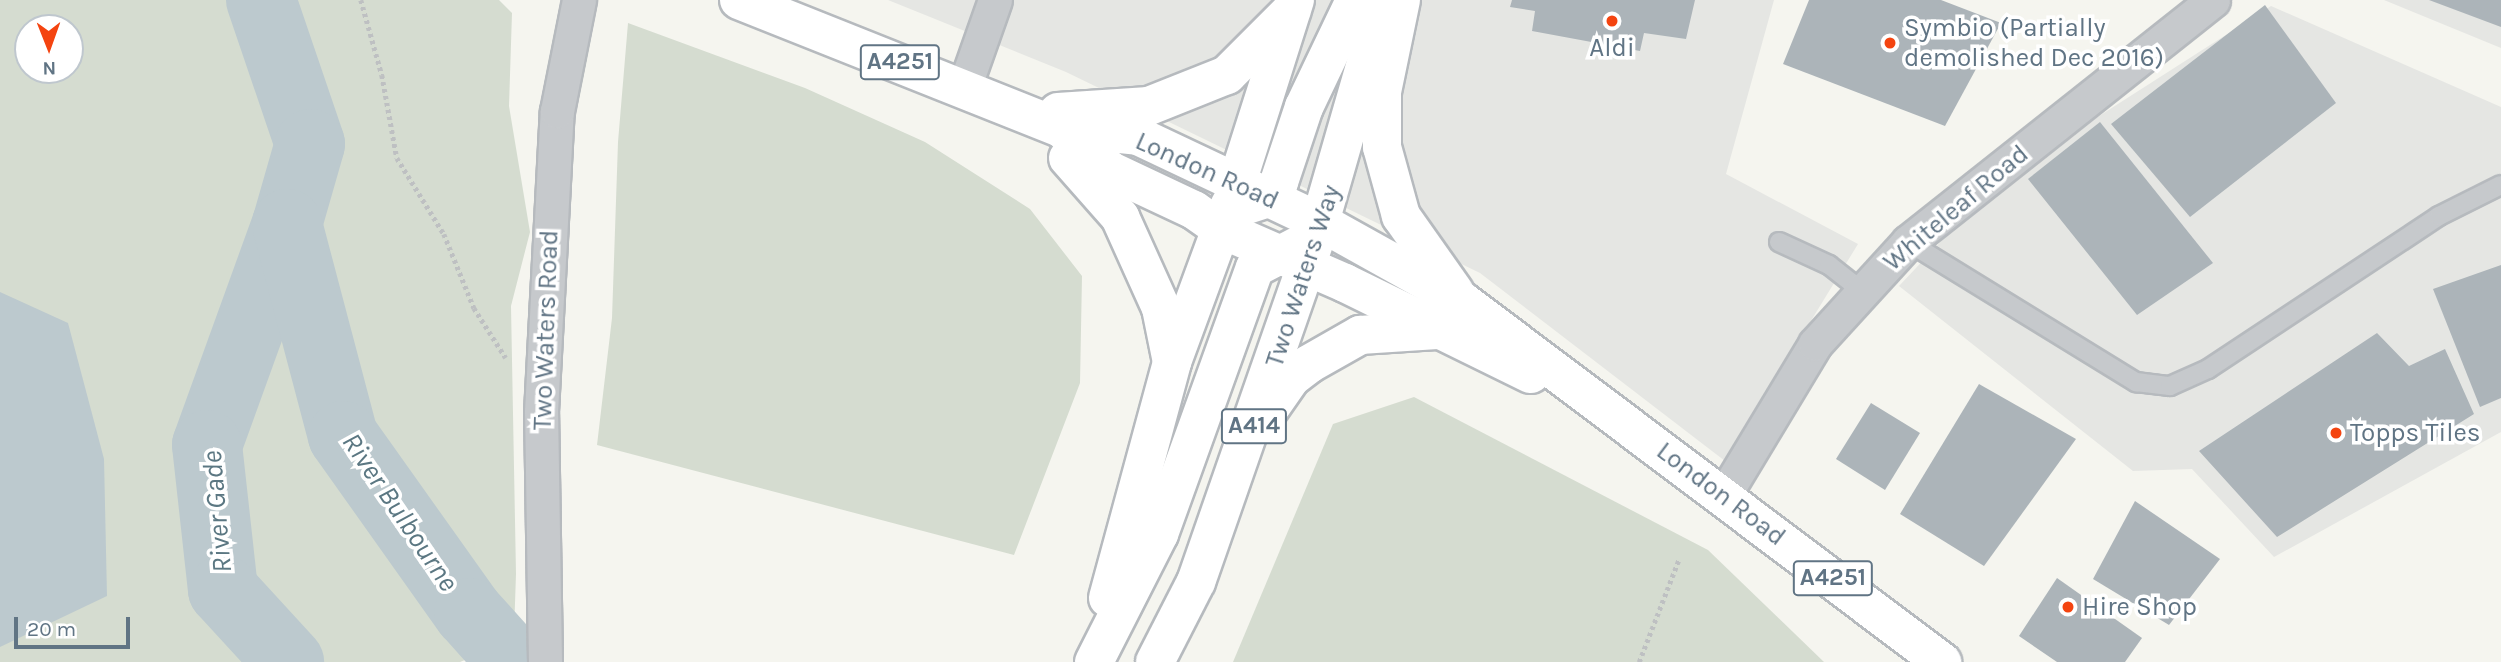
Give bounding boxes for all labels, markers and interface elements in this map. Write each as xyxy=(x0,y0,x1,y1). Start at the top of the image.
place label: Symbio (Partially demolished Dec 2016) xyxy=(1904,12,2164,74)
marker: Aldi xyxy=(1604,13,1620,29)
north arrow xyxy=(14,14,84,84)
place label: Aldi xyxy=(1589,32,1635,64)
marker: Symbio (Partially demolished Dec 2016) xyxy=(1882,35,1898,51)
road number: A4251 xyxy=(860,42,940,82)
text: N xyxy=(42,57,56,79)
street label: London Road xyxy=(1131,126,1283,216)
street label: Whiteleaf Road xyxy=(1877,138,2035,278)
street label: Two Waters Way xyxy=(1259,181,1347,371)
street label: Two Waters Road xyxy=(527,229,565,431)
road number: A414 xyxy=(1221,405,1287,446)
place label: Topps Tiles xyxy=(2350,417,2480,449)
marker: Topps Tiles xyxy=(2328,425,2344,441)
water label: River Bulbourne xyxy=(335,426,465,598)
street label: London Road xyxy=(1650,435,1792,553)
water label: River Gade xyxy=(195,450,239,574)
road number: A4251 xyxy=(1793,558,1873,598)
place label: Hire Shop xyxy=(2082,591,2197,623)
marker: Hire Shop xyxy=(2060,599,2076,615)
scale bar xyxy=(18,602,133,646)
text: 20 m xyxy=(27,617,76,641)

